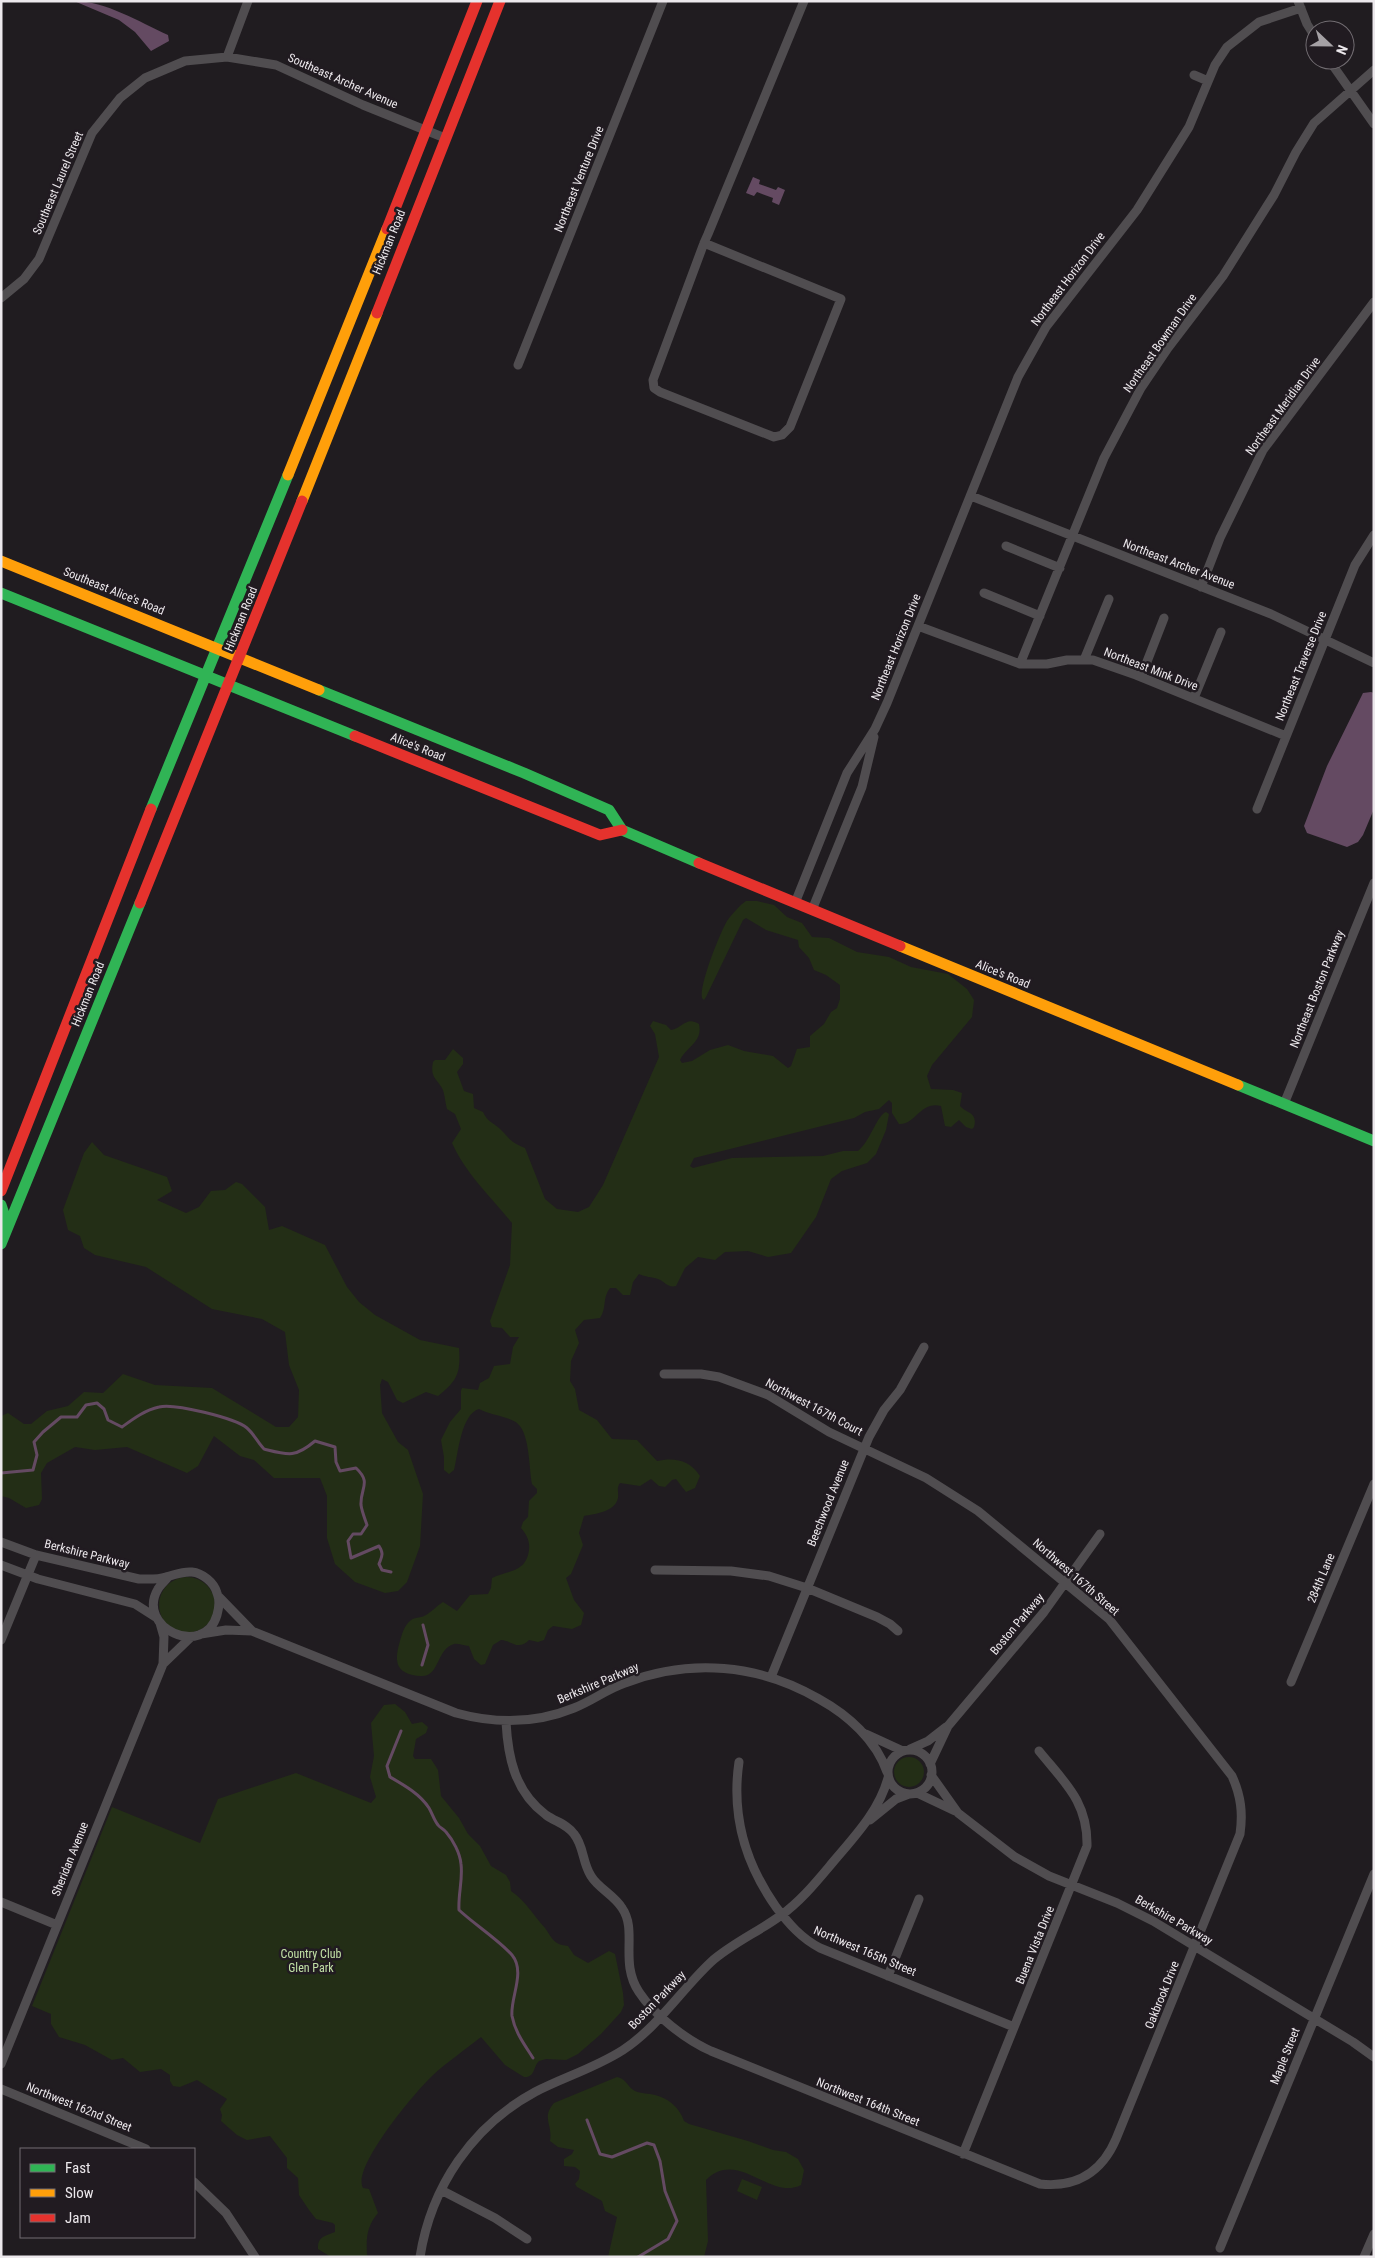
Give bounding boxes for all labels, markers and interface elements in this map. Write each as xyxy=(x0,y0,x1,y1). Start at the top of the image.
north arrow xyxy=(1305,20,1355,70)
text: N xyxy=(1333,43,1351,57)
street label: Southeast Archer Avenue xyxy=(286,50,401,112)
street label: Northeast Venture Drive xyxy=(551,124,607,234)
street label: Southeast Laurel Street xyxy=(30,129,86,237)
street label: Hickman Road xyxy=(370,208,408,276)
street label: Northeast Horizon Drive xyxy=(1028,229,1108,329)
street label: Northeast Bowman Drive xyxy=(1121,291,1200,395)
street label: Northeast Meridian Drive xyxy=(1243,354,1324,458)
street label: Northeast Archer Avenue xyxy=(1121,536,1237,592)
street label: Southeast Alice's Road xyxy=(61,564,167,618)
street label: Hickman Road xyxy=(222,585,260,653)
street label: Northeast Horizon Drive xyxy=(868,591,924,702)
street label: Northeast Traverse Drive xyxy=(1273,609,1329,723)
street label: Northeast Mink Drive xyxy=(1102,645,1200,694)
street label: Alice's Road xyxy=(389,730,447,764)
street label: Northeast Boston Parkway xyxy=(1287,928,1347,1050)
street label: Alice's Road xyxy=(974,957,1032,991)
street label: Hickman Road xyxy=(69,960,107,1028)
street label: Northwest 167th Court xyxy=(763,1375,865,1439)
street label: Beechwood Avenue xyxy=(804,1457,852,1548)
street label: Northwest 167th Street xyxy=(1030,1536,1122,1619)
street label: Berkshire Parkway xyxy=(43,1537,131,1571)
street label: 284th Lane xyxy=(1304,1551,1338,1605)
street label: Boston Parkway xyxy=(987,1590,1047,1658)
street label: Berkshire Parkway xyxy=(555,1660,641,1706)
street label: Sheridan Avenue xyxy=(49,1819,91,1898)
street label: Berkshire Parkway xyxy=(1133,1892,1215,1948)
street label: Buena Vista Drive xyxy=(1013,1903,1057,1986)
street label: Northwest 165th Street xyxy=(812,1923,919,1979)
park label: Country Club Glen Park xyxy=(281,1947,341,1975)
street label: Oakbrook Drive xyxy=(1142,1959,1182,2031)
street label: Boston Parkway xyxy=(626,1968,688,2032)
street label: Maple Street xyxy=(1267,2025,1303,2086)
street label: Northwest 164th Street xyxy=(814,2075,922,2129)
street label: Northwest 162nd Street xyxy=(24,2079,134,2135)
legend xyxy=(20,2148,195,2238)
text: Fast xyxy=(65,2159,90,2177)
text: Slow xyxy=(65,2184,94,2202)
text: Jam xyxy=(65,2209,91,2227)

